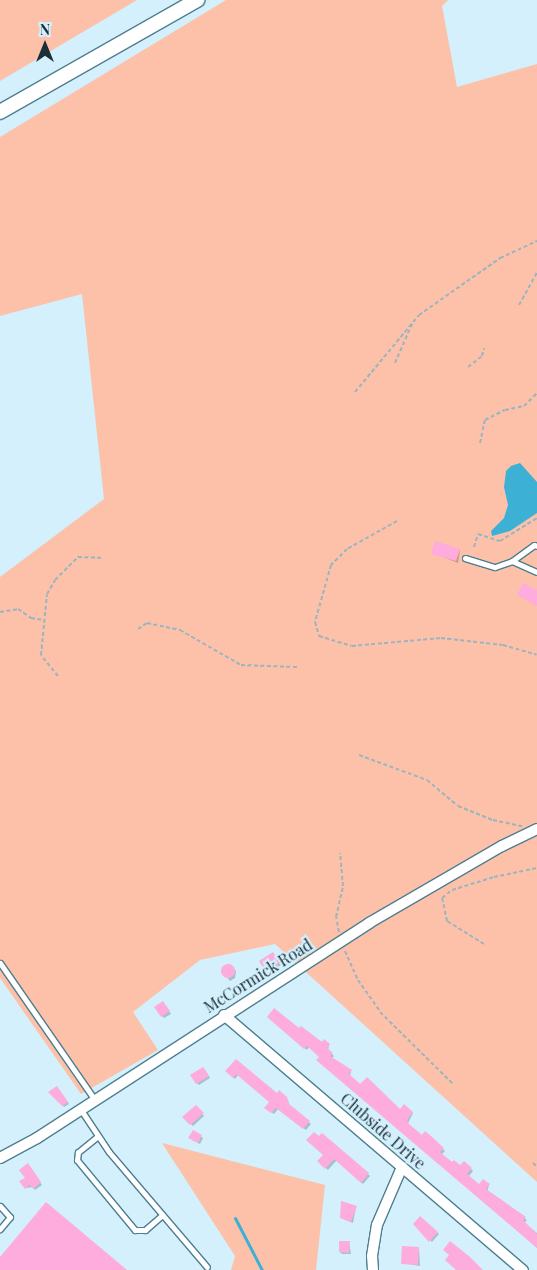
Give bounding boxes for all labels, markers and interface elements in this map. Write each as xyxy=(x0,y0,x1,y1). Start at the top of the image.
north arrow xyxy=(20,20,70,70)
text: N xyxy=(40,20,50,39)
street label: McCormick Road xyxy=(200,935,316,1017)
street label: Clubside Drive xyxy=(337,1089,429,1173)

